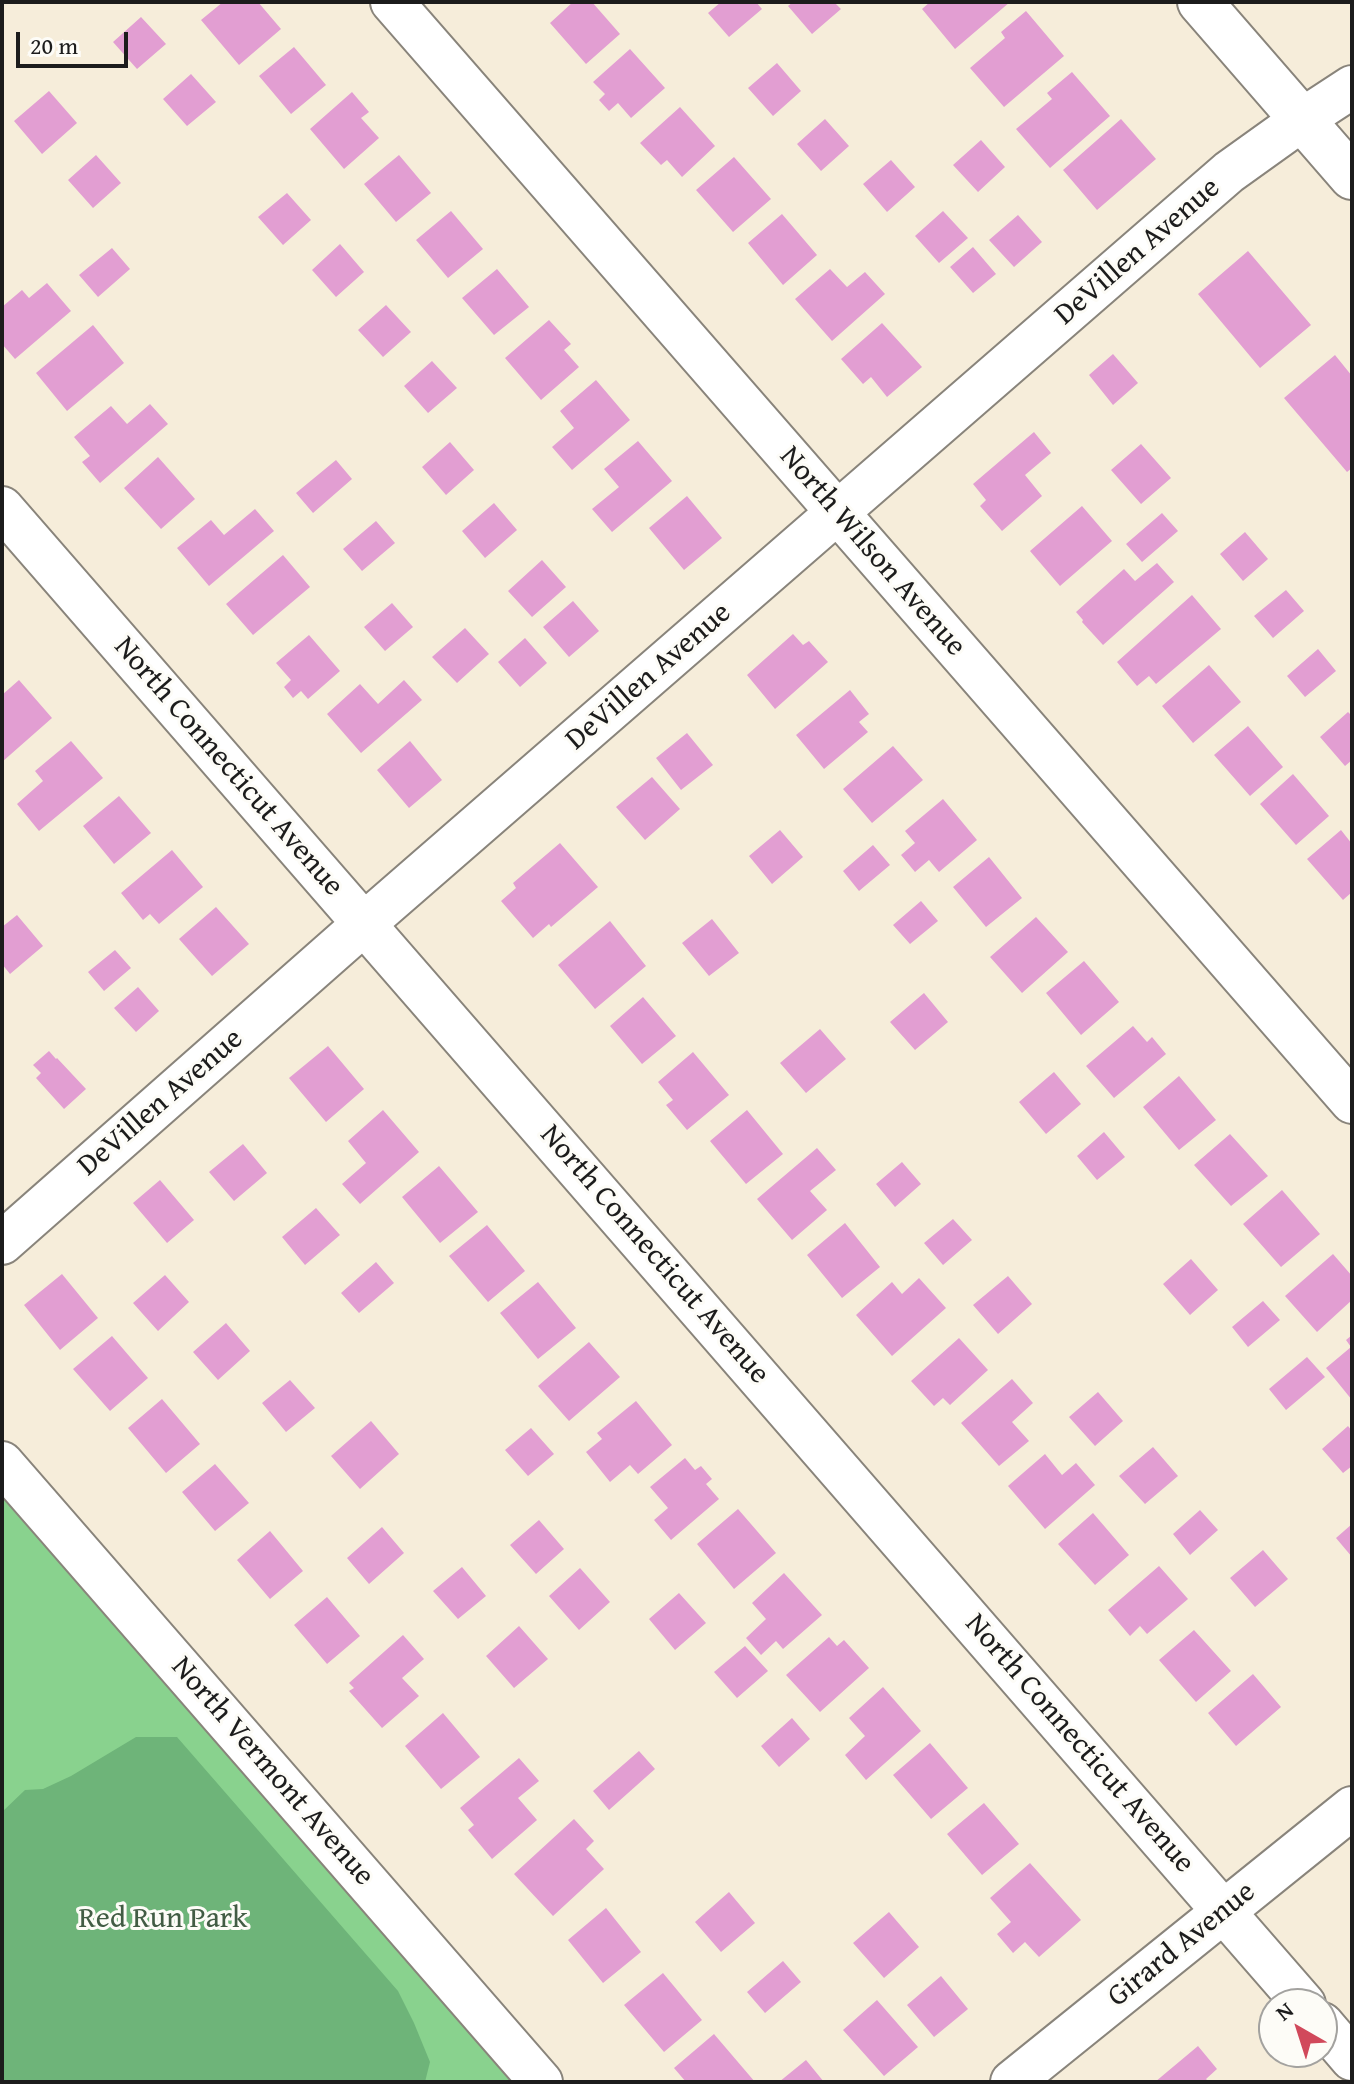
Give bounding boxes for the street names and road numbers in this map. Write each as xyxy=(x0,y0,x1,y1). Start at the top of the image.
street label: DeVillen Avenue xyxy=(1048,171,1228,333)
street label: North Wilson Avenue xyxy=(771,440,973,664)
street label: DeVillen Avenue xyxy=(559,596,739,758)
street label: North Connecticut Avenue xyxy=(106,630,350,904)
street label: DeVillen Avenue xyxy=(71,1022,251,1184)
street label: North Connecticut Avenue xyxy=(532,1118,776,1392)
street label: North Connecticut Avenue xyxy=(957,1607,1201,1881)
street label: North Vermont Avenue xyxy=(163,1650,381,1894)
street label: Girard Avenue xyxy=(1101,1875,1263,2015)

